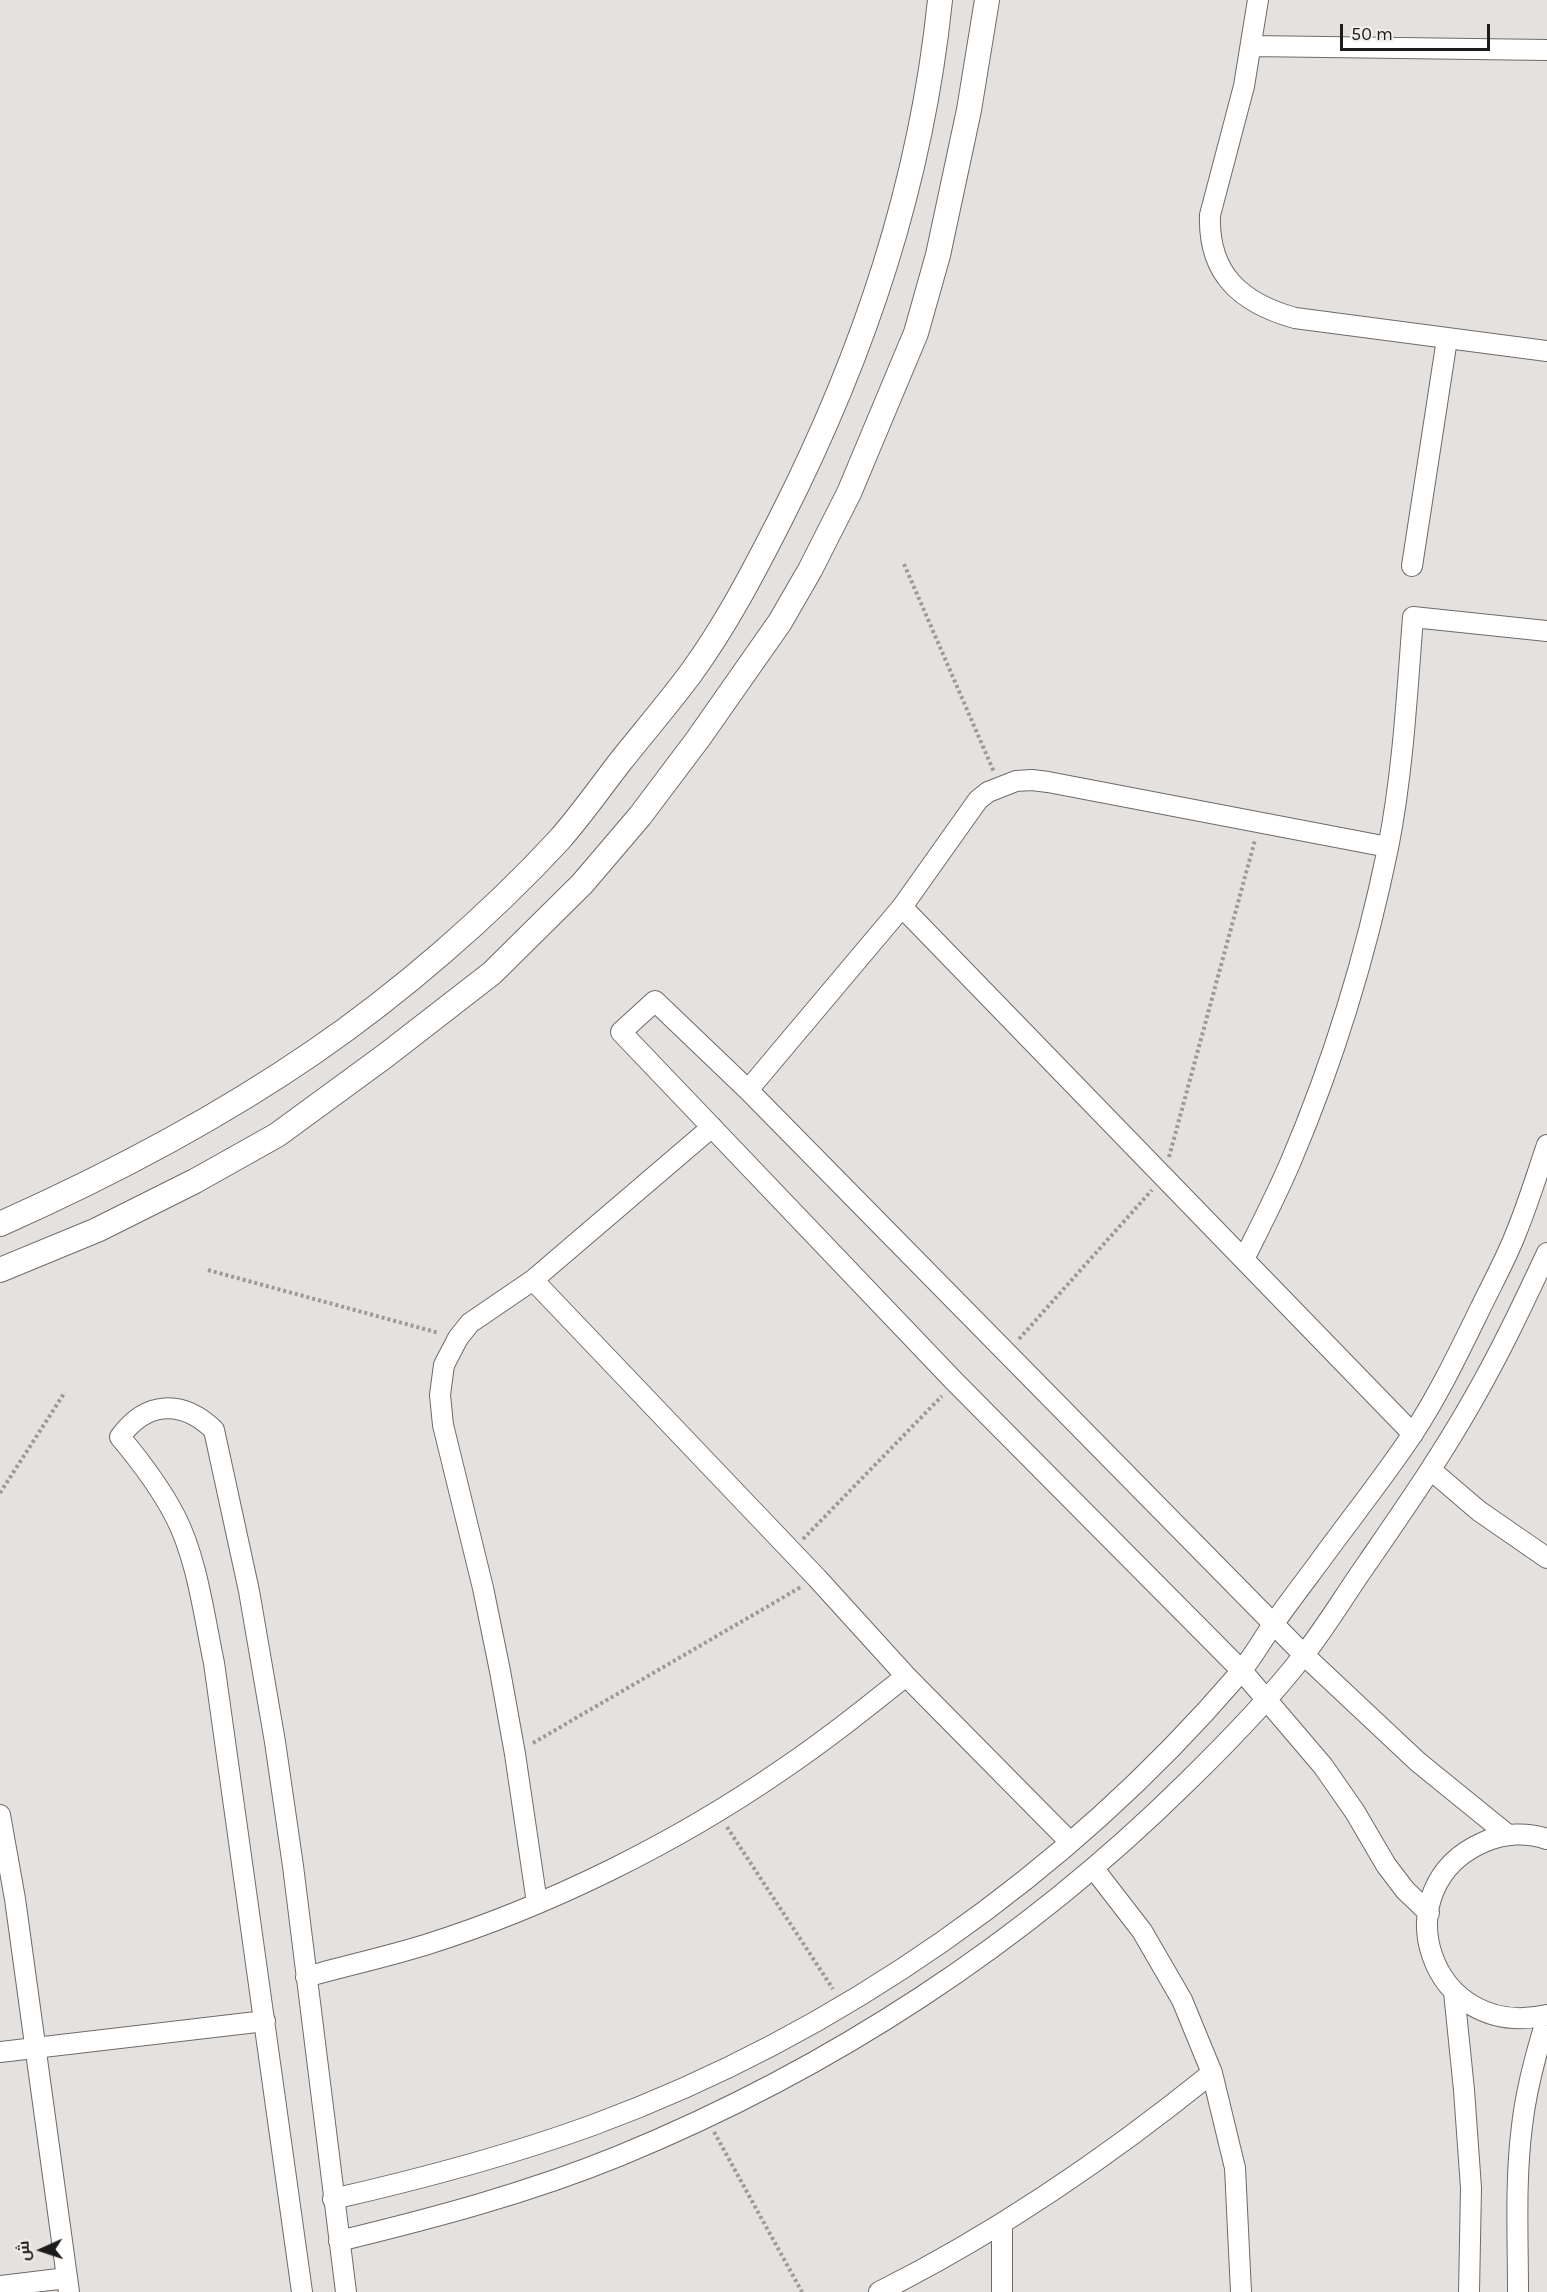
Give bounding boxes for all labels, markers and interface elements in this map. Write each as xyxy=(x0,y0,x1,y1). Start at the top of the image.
scale bar xyxy=(1343,12,1493,50)
text: 50 m xyxy=(1351,23,1393,45)
north arrow xyxy=(12,2220,72,2280)
text: ش xyxy=(14,2240,34,2262)

